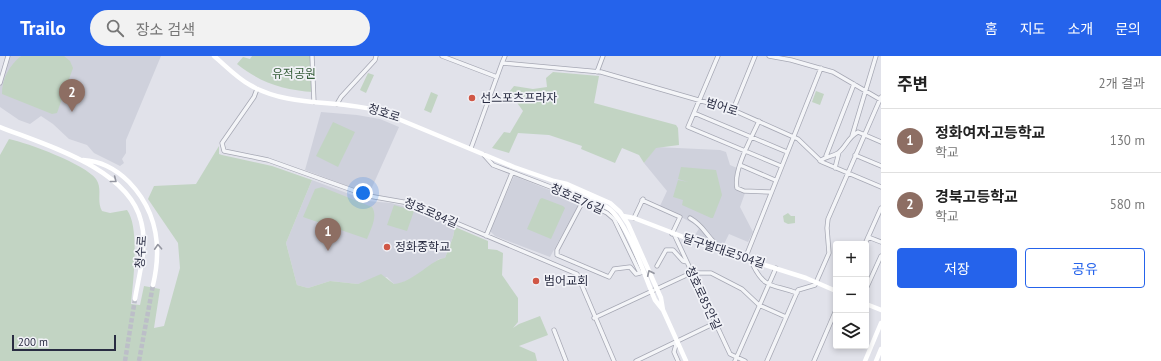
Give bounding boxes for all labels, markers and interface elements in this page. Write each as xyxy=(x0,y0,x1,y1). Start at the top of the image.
search box xyxy=(90,10,370,46)
text: Trailo xyxy=(20,16,66,40)
icon: search xyxy=(104,17,126,39)
text: 장소 검색 xyxy=(136,20,195,39)
text: 홈 xyxy=(985,20,998,38)
text: 지도 xyxy=(1020,20,1045,38)
text: 소개 xyxy=(1067,20,1093,38)
text: 문의 xyxy=(1115,20,1141,38)
park label: 유적공원 xyxy=(272,66,316,81)
text: 주변 xyxy=(897,73,928,95)
text: 2개 결과 xyxy=(1099,75,1145,92)
pin: 2 xyxy=(59,79,85,112)
place label: 선스포츠프라자 xyxy=(480,90,557,105)
marker: 선스포츠프라자 xyxy=(467,93,477,103)
street label: 범어로 xyxy=(704,94,740,119)
street label: 청호로 xyxy=(366,100,402,125)
text: 정화여자고등학교 xyxy=(935,123,1045,142)
text: 1 xyxy=(906,132,914,149)
text: 130 m xyxy=(1110,132,1145,149)
text: 학교 xyxy=(935,144,959,161)
one-way arrow xyxy=(109,176,116,183)
street label: 청호로76길 xyxy=(548,180,606,217)
your location xyxy=(353,183,373,203)
text: 경북고등학교 xyxy=(935,187,1018,206)
street label: 청호로84길 xyxy=(402,194,460,231)
text: 2 xyxy=(906,196,914,213)
text: 580 m xyxy=(1110,196,1145,213)
text: 학교 xyxy=(935,208,959,225)
pin: 1 xyxy=(315,218,341,251)
street label: 달구벌대로504길 xyxy=(681,230,767,271)
street label: 청수로 xyxy=(132,235,149,269)
place label: 정화중학교 xyxy=(395,239,450,254)
map controls xyxy=(833,241,869,349)
button: + xyxy=(833,241,869,277)
marker: 정화중학교 xyxy=(382,242,392,252)
one-way arrow xyxy=(153,244,162,250)
button: 저장 xyxy=(897,248,1017,288)
button: 공유 xyxy=(1025,248,1145,288)
street label: 청호로85안길 xyxy=(682,264,725,332)
one-way arrow xyxy=(647,270,655,278)
place label: 범어교회 xyxy=(544,273,588,288)
marker: 범어교회 xyxy=(531,276,541,286)
button: − xyxy=(833,277,869,313)
button: layers xyxy=(833,313,869,349)
scale bar xyxy=(12,333,116,352)
text: 200 m xyxy=(18,335,48,349)

